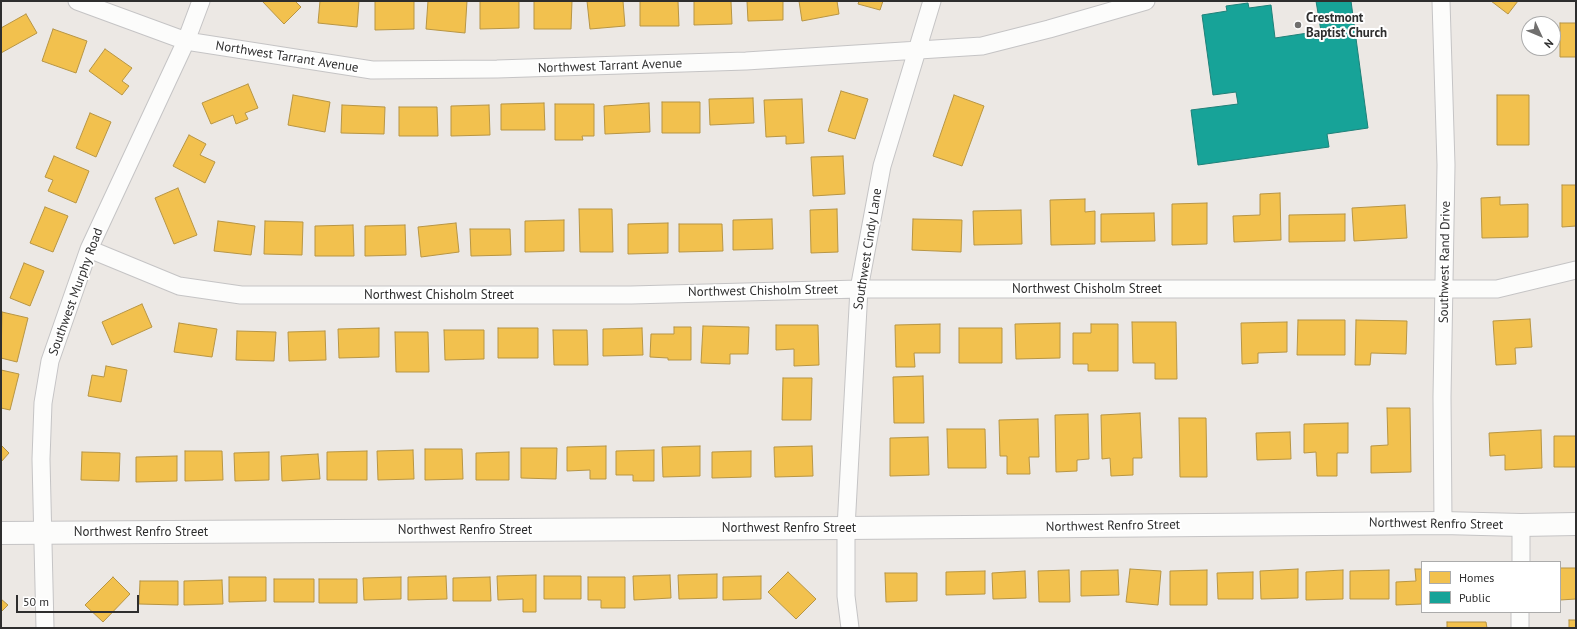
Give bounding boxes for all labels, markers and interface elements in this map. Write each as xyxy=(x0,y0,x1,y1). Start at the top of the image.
place label: Crestmont Baptist Church xyxy=(1306,10,1387,41)
north arrow xyxy=(1521,16,1561,56)
marker: Crestmont Baptist Church xyxy=(1293,20,1303,30)
text: N xyxy=(1541,36,1556,51)
street label: Northwest Tarrant Avenue xyxy=(214,38,360,76)
street label: Northwest Tarrant Avenue xyxy=(537,56,683,76)
street label: Southwest Cindy Lane xyxy=(851,187,885,311)
street label: Southwest Rand Drive xyxy=(1436,201,1454,323)
street label: Southwest Murphy Road xyxy=(46,226,106,358)
street label: Northwest Chisholm Street xyxy=(1012,281,1162,297)
street label: Northwest Chisholm Street xyxy=(688,282,838,300)
street label: Northwest Chisholm Street xyxy=(364,287,514,303)
street label: Northwest Renfro Street xyxy=(1369,515,1503,533)
street label: Northwest Renfro Street xyxy=(1046,517,1180,535)
street label: Northwest Renfro Street xyxy=(722,520,856,536)
street label: Northwest Renfro Street xyxy=(398,522,532,538)
street label: Northwest Renfro Street xyxy=(74,524,208,540)
legend xyxy=(1421,561,1561,613)
text: Homes xyxy=(1459,570,1494,585)
scale bar xyxy=(18,587,141,613)
text: Public xyxy=(1459,590,1490,605)
text: 50 m xyxy=(23,594,49,609)

